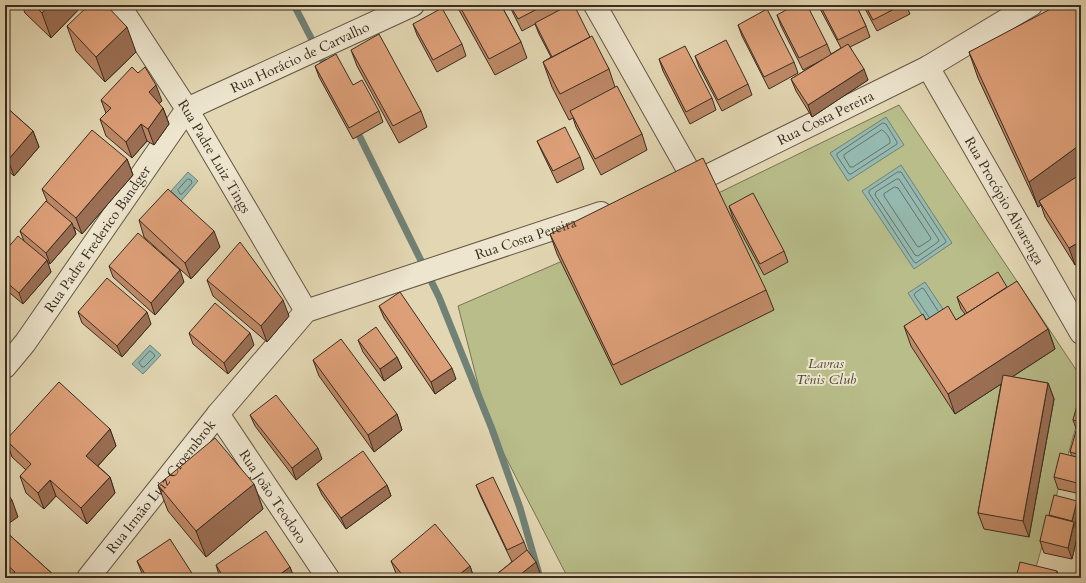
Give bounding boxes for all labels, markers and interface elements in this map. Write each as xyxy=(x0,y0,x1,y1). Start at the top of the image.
street label: Rua Horácio de Carvalho xyxy=(228,17,373,98)
street label: Rua Costa Pereira xyxy=(774,86,877,150)
street label: Rua Padre Luiz Tings xyxy=(173,96,255,217)
street label: Rua Procópio Alvarenga xyxy=(960,133,1049,268)
street label: Rua Padre Frederico Bandger xyxy=(40,161,156,316)
street label: Rua Costa Pereira xyxy=(472,213,579,264)
park label: Lavras Tênis Club xyxy=(796,354,856,389)
street label: Rua Irmão Luiz Croembrok xyxy=(102,415,220,558)
street label: Rua João Teodoro xyxy=(235,446,311,547)

